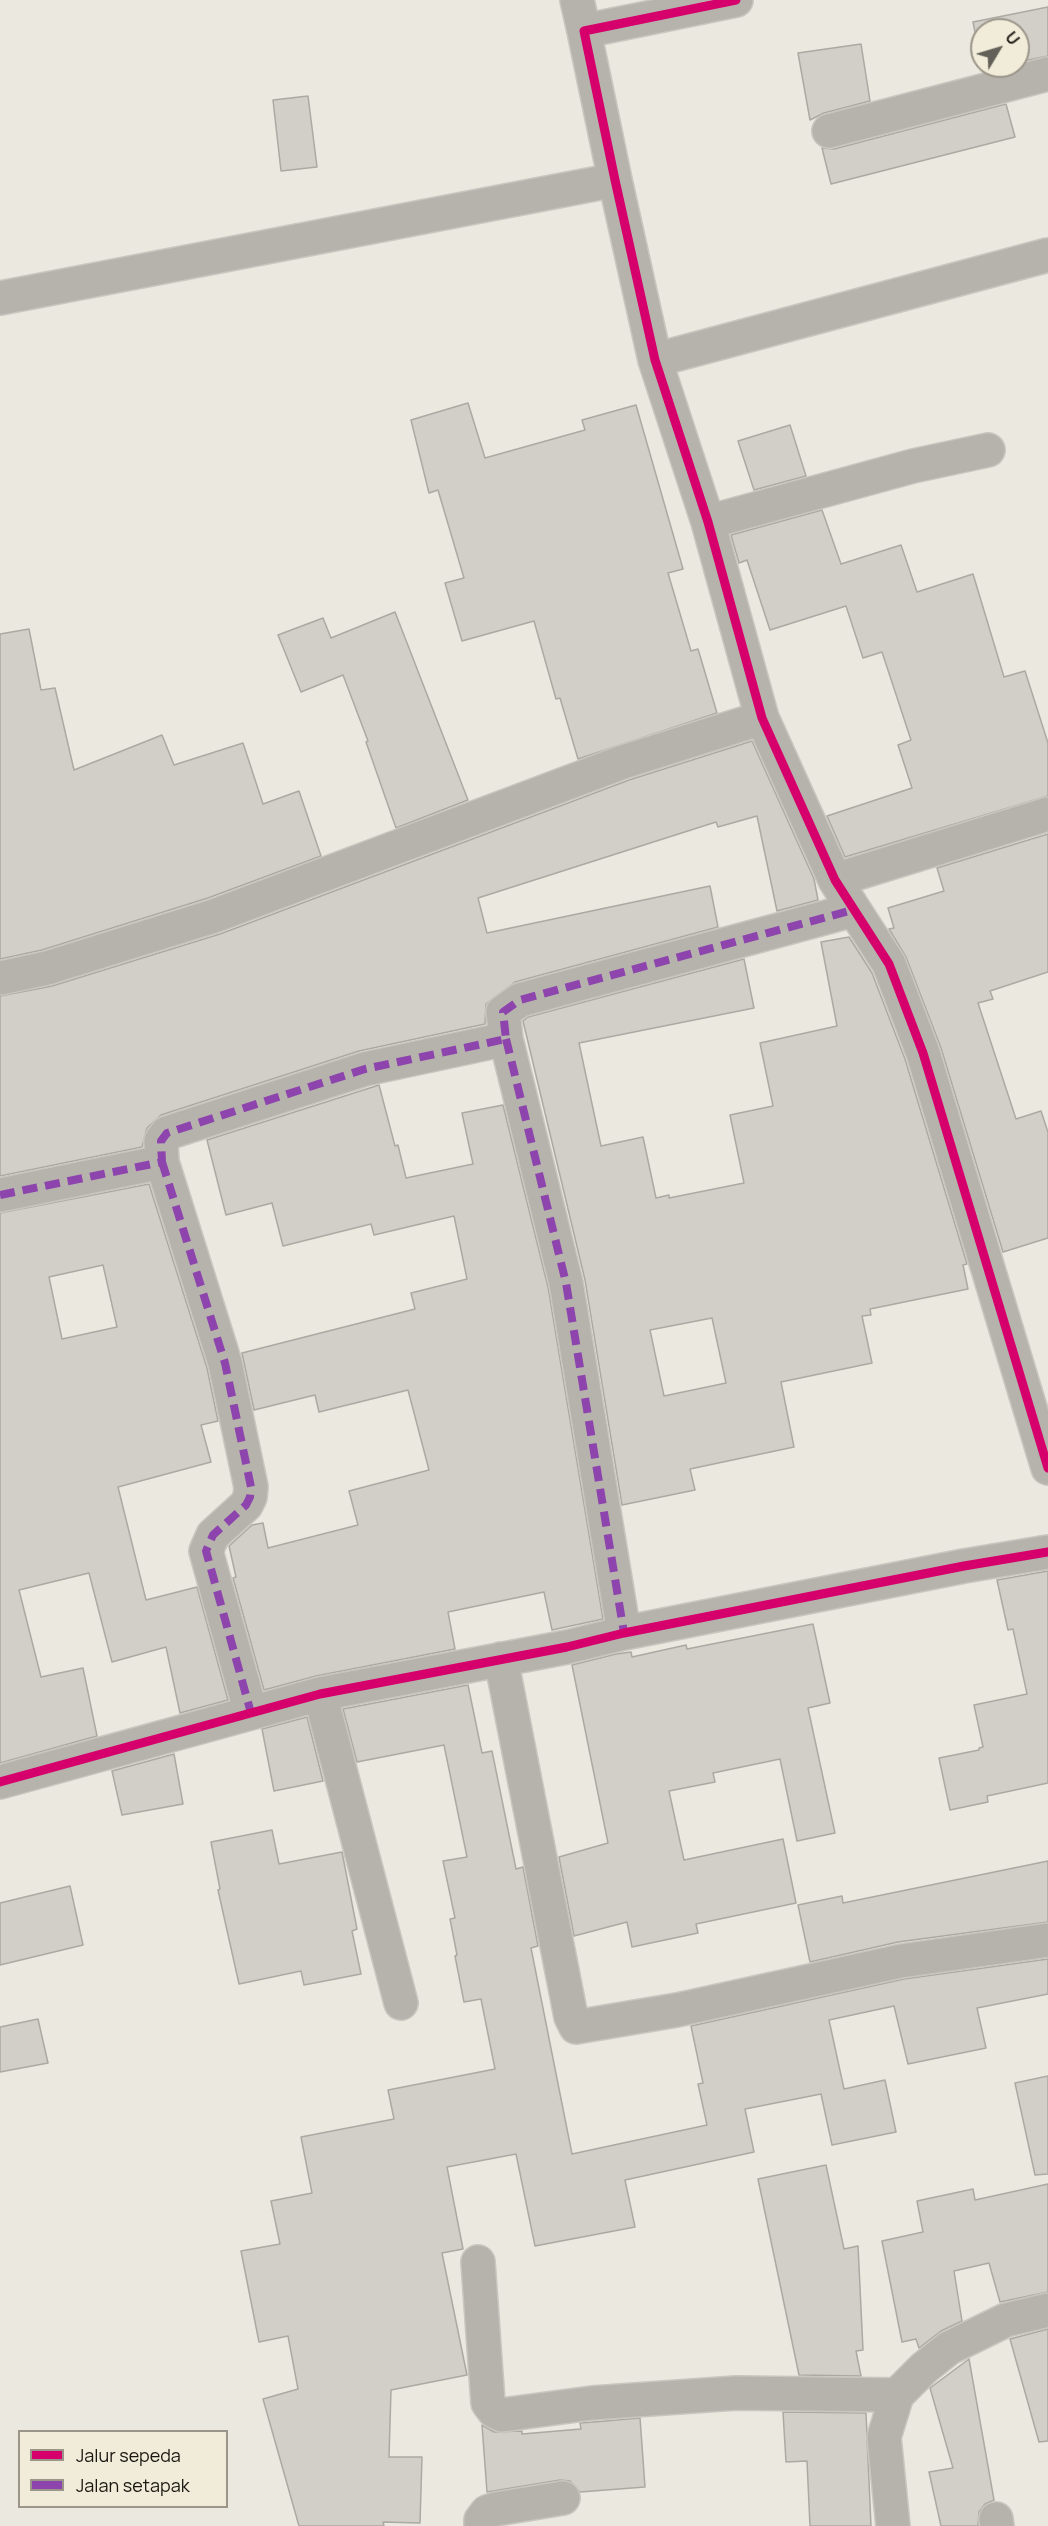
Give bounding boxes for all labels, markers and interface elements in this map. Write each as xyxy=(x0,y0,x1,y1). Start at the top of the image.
north arrow xyxy=(970,18,1030,78)
text: U xyxy=(1000,27,1025,49)
legend xyxy=(18,2430,228,2508)
text: Jalur sepeda xyxy=(76,2443,181,2467)
text: Jalan setapak xyxy=(76,2473,190,2497)

